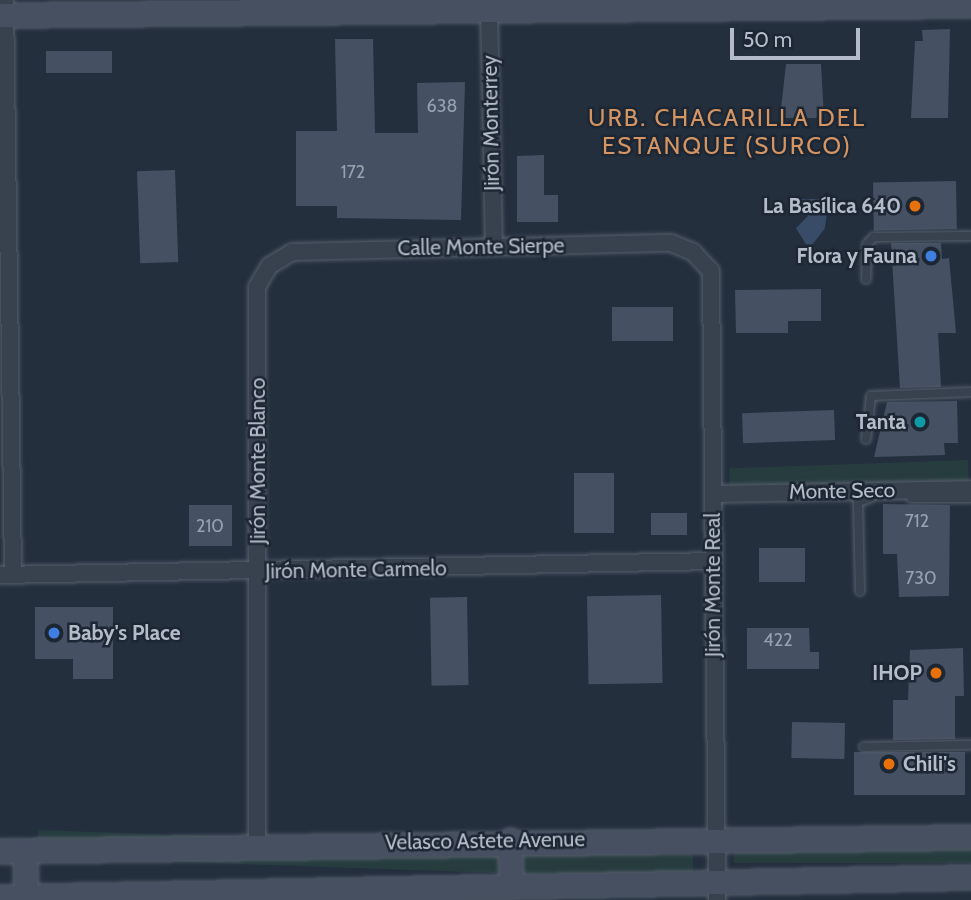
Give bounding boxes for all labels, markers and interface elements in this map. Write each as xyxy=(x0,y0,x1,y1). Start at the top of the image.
scale bar xyxy=(733,14,862,58)
text: 50 m xyxy=(743,27,792,52)
street label: Jirón Monterrey xyxy=(477,55,505,191)
house number: 638 xyxy=(427,95,457,117)
district label: URB. CHACARILLA DEL ESTANQUE (SURCO) xyxy=(590,104,864,160)
house number: 172 xyxy=(341,161,365,183)
place label: La Basílica 640 xyxy=(763,193,901,219)
marker: La Basílica 640 xyxy=(907,198,923,214)
street label: Calle Monte Sierpe xyxy=(397,233,565,261)
place label: Flora y Fauna xyxy=(796,243,917,269)
marker: Flora y Fauna xyxy=(923,248,939,264)
street label: Jirón Monte Blanco xyxy=(245,378,271,544)
place label: Tanta xyxy=(856,409,906,435)
marker: Tanta xyxy=(912,414,928,430)
street label: Monte Seco xyxy=(789,477,895,505)
house number: 712 xyxy=(905,510,929,532)
street label: Jirón Monte Real xyxy=(700,513,726,657)
house number: 210 xyxy=(196,515,224,537)
street label: Jirón Monte Carmelo xyxy=(265,556,447,584)
house number: 730 xyxy=(905,567,937,589)
place label: Baby's Place xyxy=(68,620,181,646)
marker: Baby's Place xyxy=(46,625,62,641)
house number: 422 xyxy=(763,629,793,651)
place label: IHOP xyxy=(872,660,922,686)
marker: IHOP xyxy=(928,665,944,681)
place label: Chili's xyxy=(903,751,956,777)
marker: Chili's xyxy=(881,756,897,772)
street label: Velasco Astete Avenue xyxy=(385,827,585,855)

